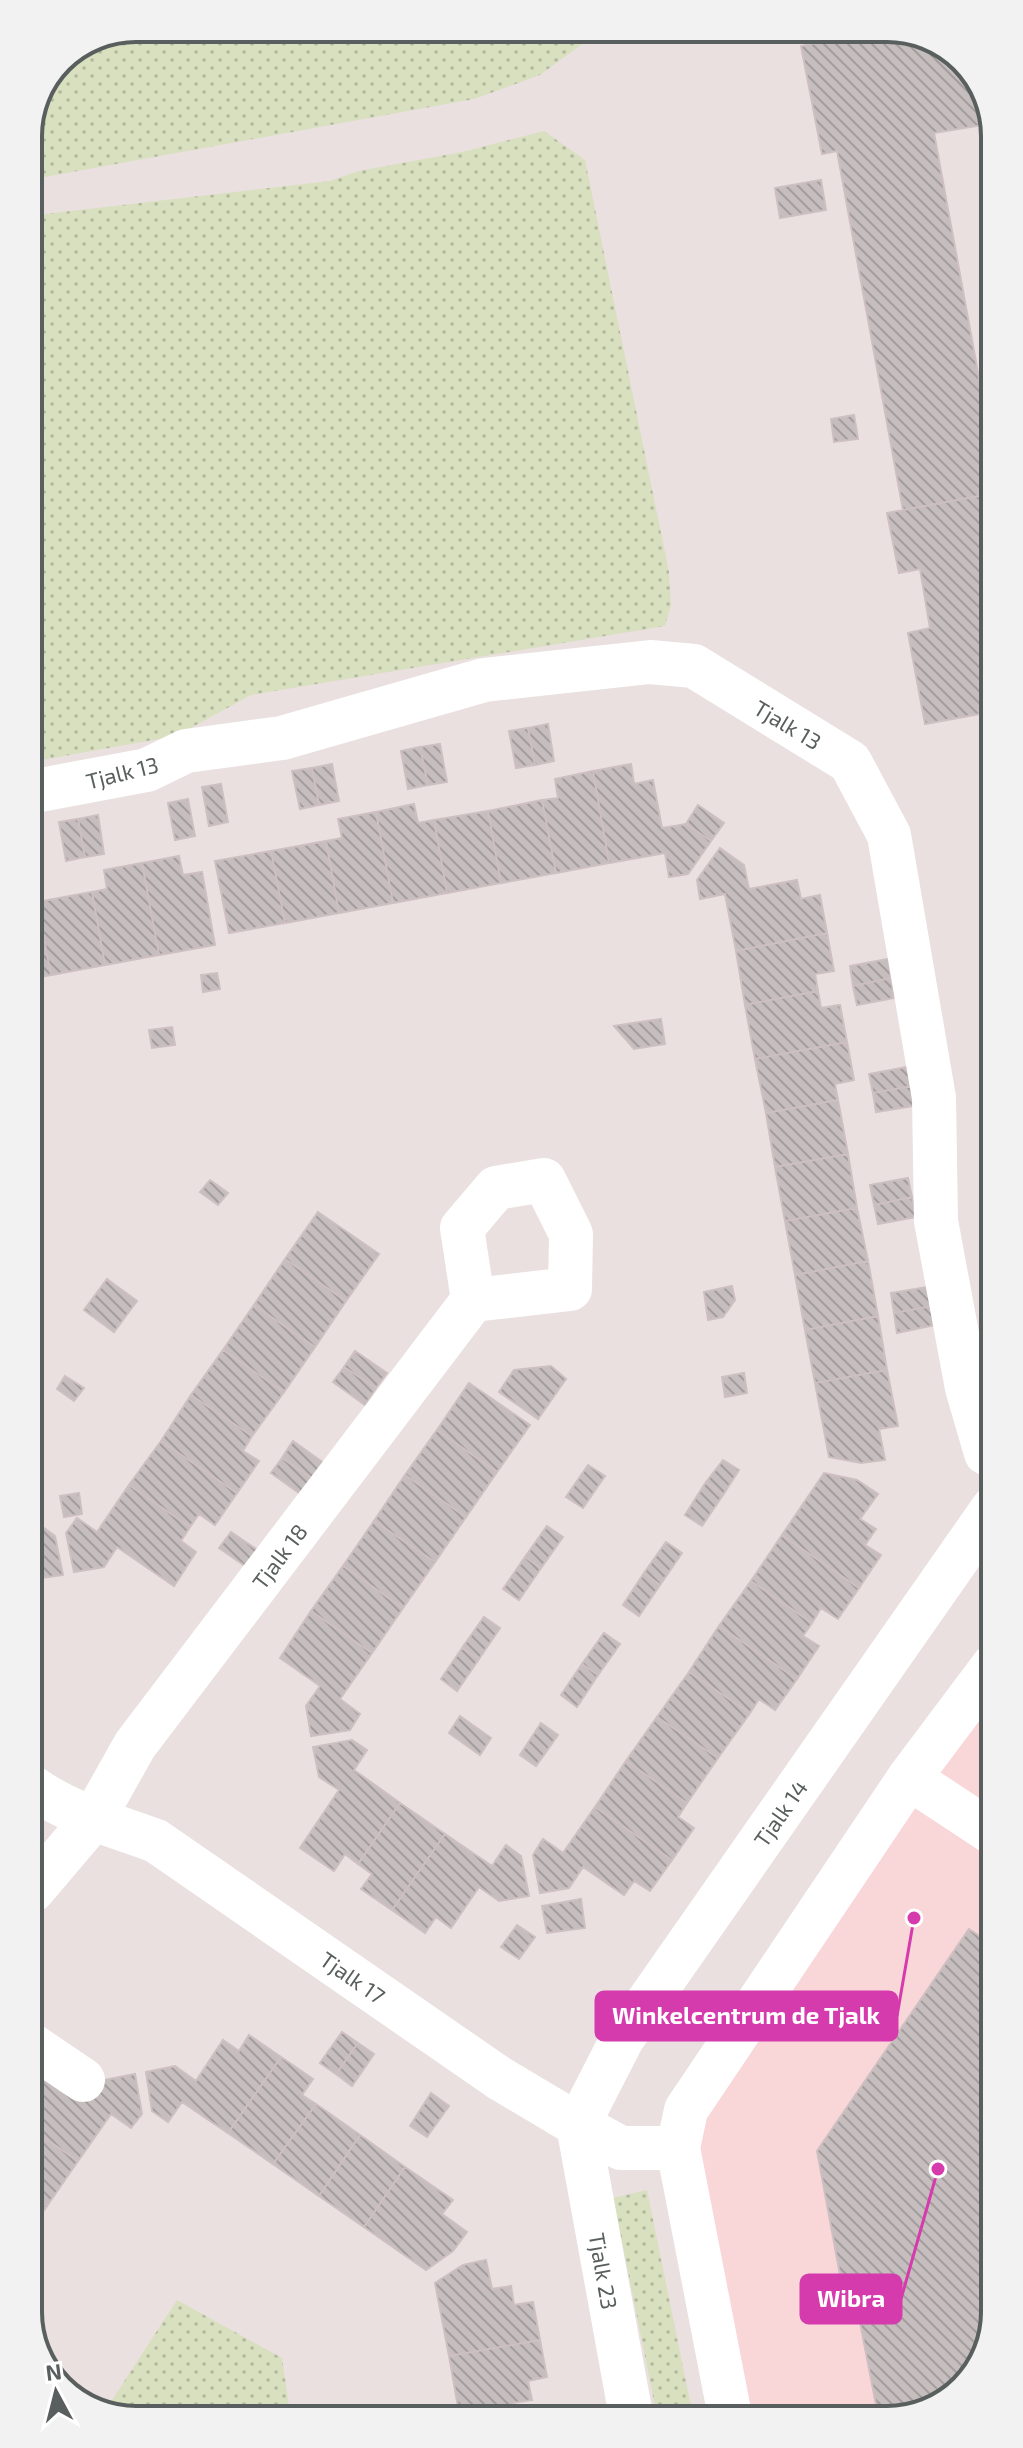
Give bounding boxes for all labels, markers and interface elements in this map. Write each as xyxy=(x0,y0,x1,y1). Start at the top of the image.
street label: Tjalk 13 xyxy=(749,694,826,755)
street label: Tjalk 13 xyxy=(83,750,161,795)
street label: Tjalk 18 xyxy=(246,1518,313,1594)
street label: Tjalk 14 xyxy=(748,1775,813,1852)
street label: Tjalk 17 xyxy=(315,1945,390,2009)
callout: Winkelcentrum de Tjalk xyxy=(596,1992,897,2040)
text: Winkelcentrum de Tjalk xyxy=(612,2000,881,2029)
street label: Tjalk 23 xyxy=(583,2231,624,2312)
callout: Wibra xyxy=(801,2275,901,2323)
text: Wibra xyxy=(817,2283,885,2312)
north arrow xyxy=(16,2352,96,2432)
text: N xyxy=(44,2357,63,2385)

